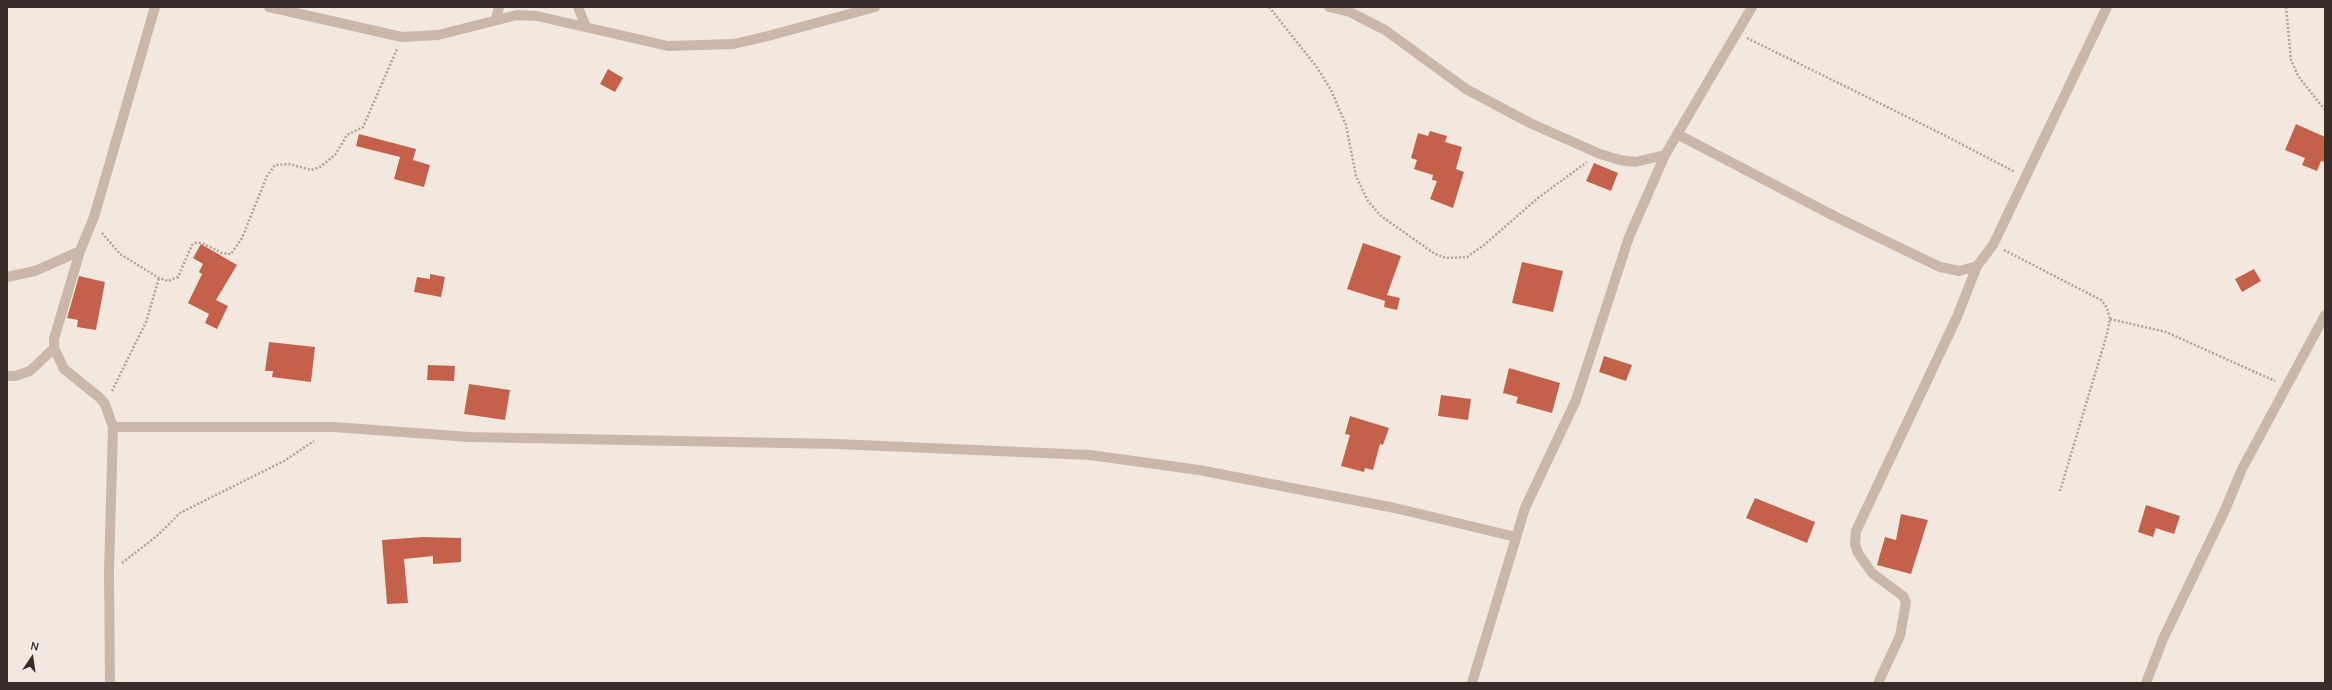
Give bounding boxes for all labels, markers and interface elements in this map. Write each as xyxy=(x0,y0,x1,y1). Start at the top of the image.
north arrow xyxy=(12,638,52,678)
text: N xyxy=(29,638,40,654)

